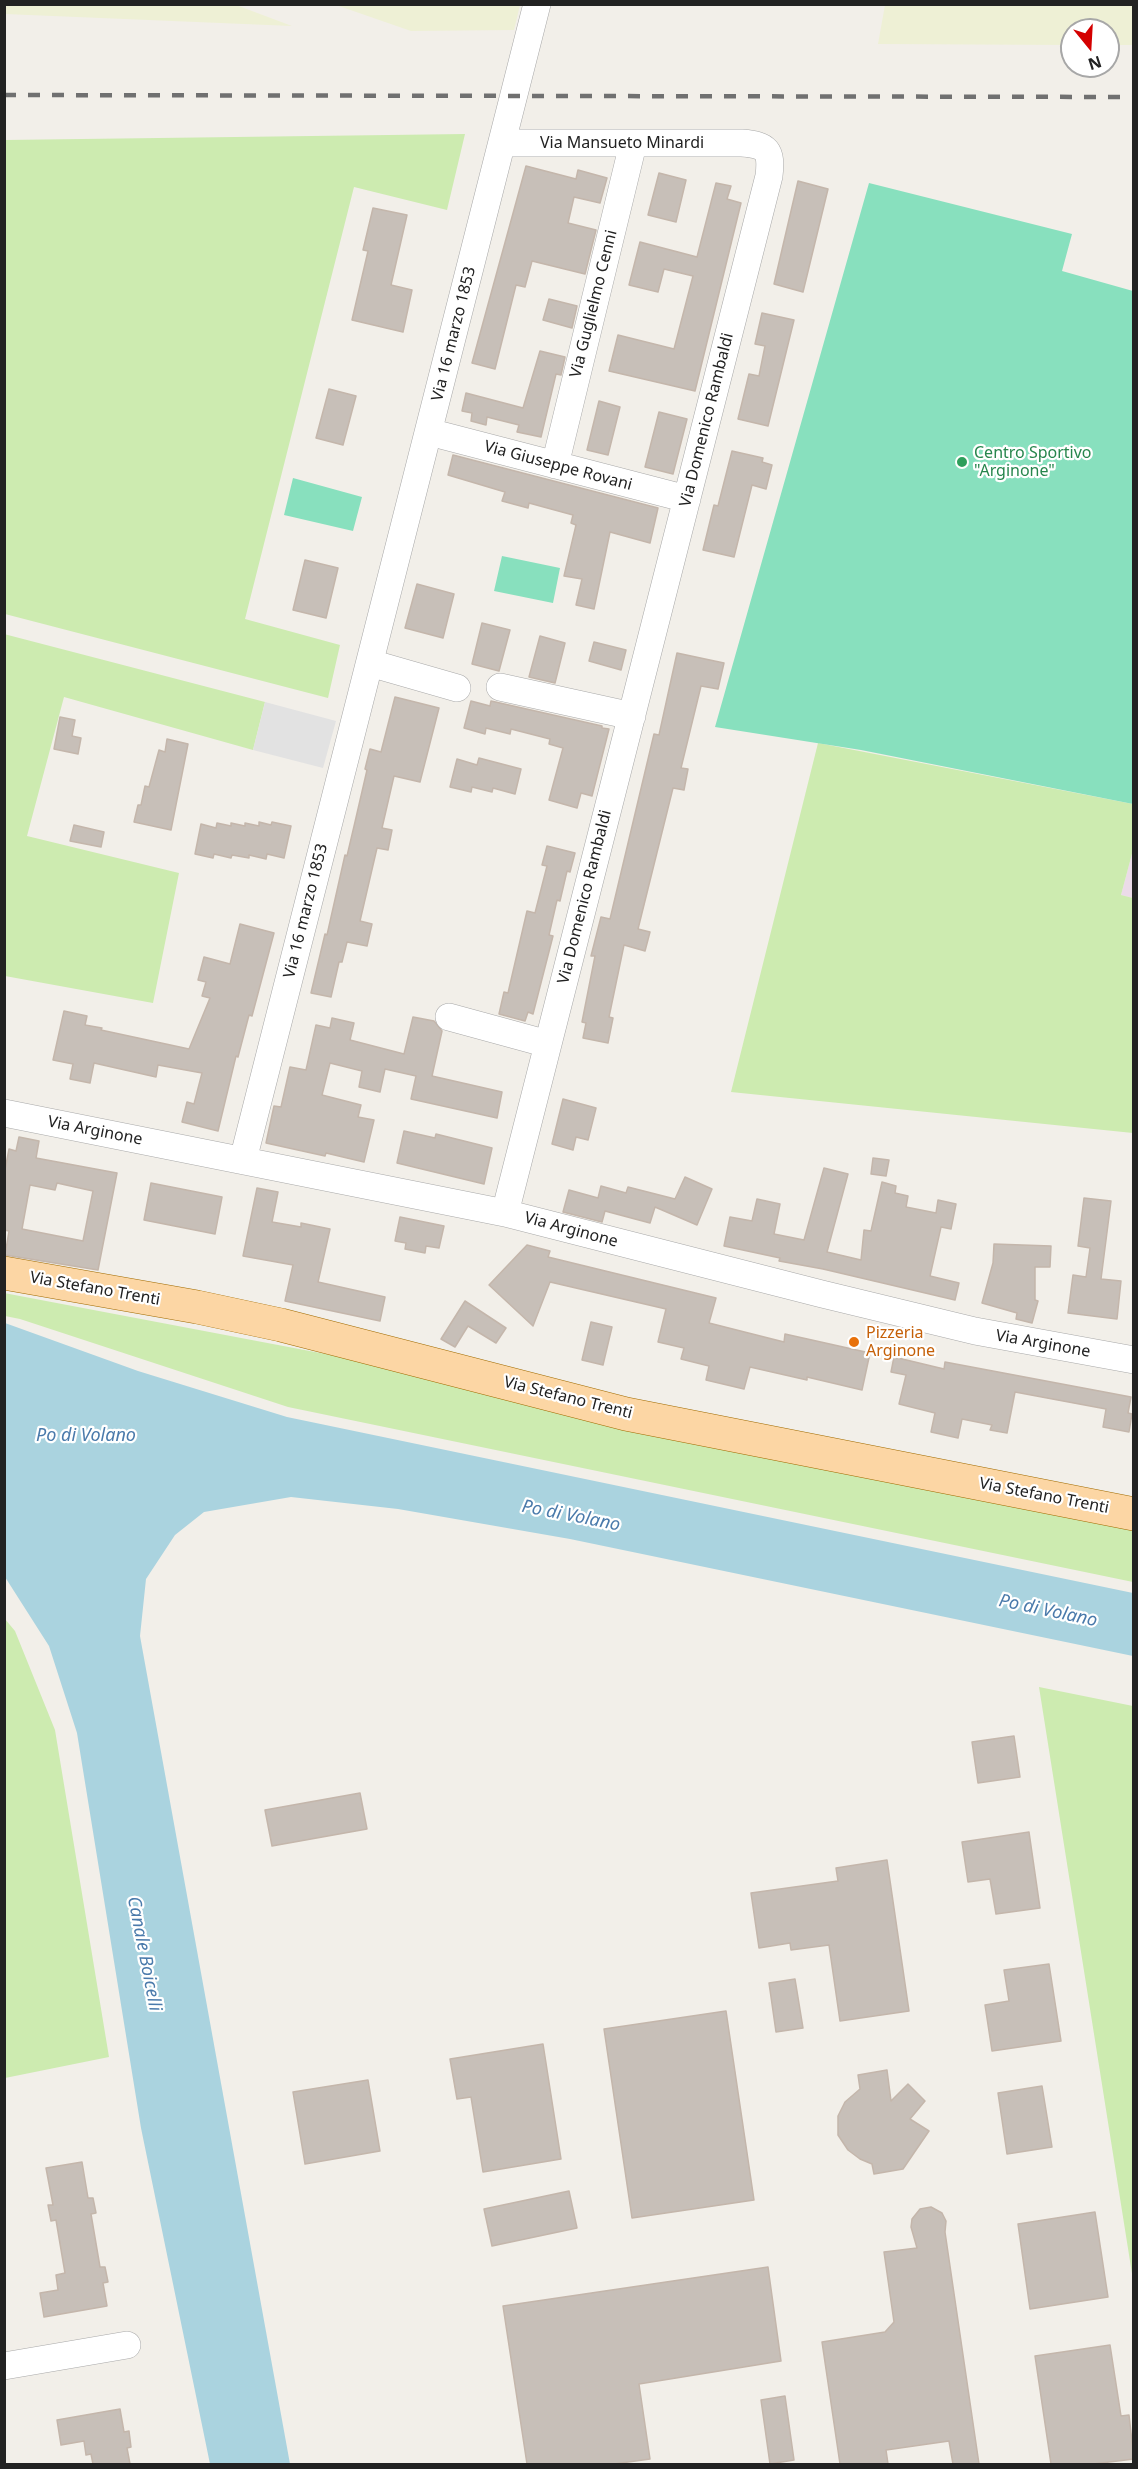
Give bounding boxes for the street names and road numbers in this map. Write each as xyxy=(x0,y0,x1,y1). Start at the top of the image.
street label: Via Mansueto Minardi xyxy=(540,133,704,153)
street label: Via Guglielmo Cenni xyxy=(566,228,622,380)
street label: Via 16 marzo 1853 xyxy=(428,265,480,403)
street label: Via Domenico Rambaldi xyxy=(676,331,738,509)
street label: Via Giuseppe Rovani xyxy=(482,437,634,495)
street label: Via Domenico Rambaldi xyxy=(554,808,616,986)
street label: Via 16 marzo 1853 xyxy=(280,842,332,980)
street label: Via Arginone xyxy=(46,1112,144,1150)
street label: Via Arginone xyxy=(522,1208,620,1252)
street label: Via Stefano Trenti xyxy=(28,1268,162,1310)
street label: Via Arginone xyxy=(994,1326,1092,1362)
street label: Via Stefano Trenti xyxy=(502,1373,634,1423)
street label: Via Stefano Trenti xyxy=(977,1474,1111,1518)

